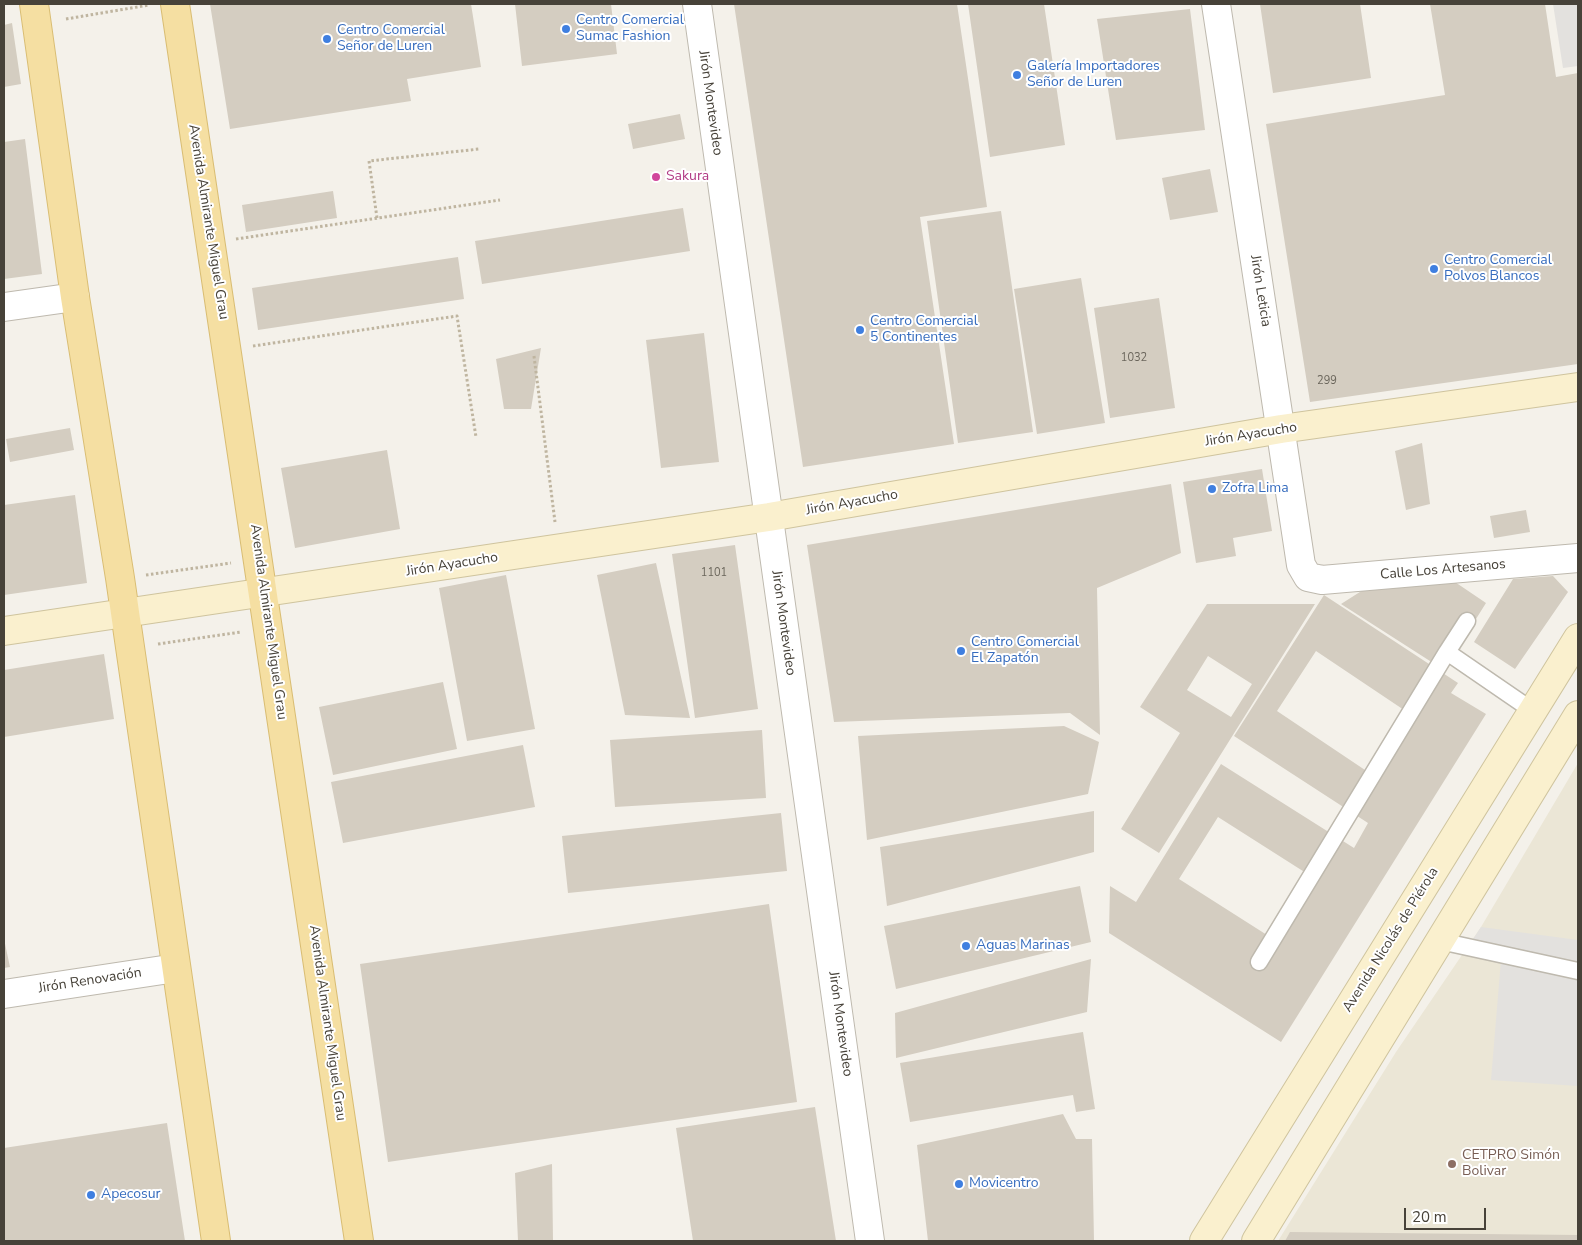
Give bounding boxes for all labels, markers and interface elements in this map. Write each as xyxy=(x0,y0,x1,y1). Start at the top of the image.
place label: Centro Comercial Sumac Fashion xyxy=(576,13,684,46)
place label: Centro Comercial Señor de Luren xyxy=(337,23,445,56)
marker: Centro Comercial Sumac Fashion xyxy=(560,23,572,35)
marker: Centro Comercial Señor de Luren xyxy=(321,33,333,45)
street label: Jirón Montevideo xyxy=(694,49,726,157)
place label: Galería Importadores Señor de Luren xyxy=(1027,59,1160,92)
marker: Galería Importadores Señor de Luren xyxy=(1011,69,1023,81)
street label: Avenida Almirante Miguel Grau xyxy=(184,123,232,321)
place label: Sakura xyxy=(666,169,709,185)
marker: Sakura xyxy=(650,171,662,183)
place label: Centro Comercial Polvos Blancos xyxy=(1444,253,1552,286)
street label: Jirón Leticia xyxy=(1246,254,1274,328)
marker: Centro Comercial Polvos Blancos xyxy=(1428,263,1440,275)
place label: Centro Comercial 5 Continentes xyxy=(870,314,978,347)
marker: Centro Comercial 5 Continentes xyxy=(854,324,866,336)
house number: 1032 xyxy=(1121,351,1147,365)
house number: 299 xyxy=(1317,374,1337,388)
street label: Jirón Ayacucho xyxy=(1204,419,1298,451)
place label: Zofra Lima xyxy=(1222,481,1289,497)
marker: Zofra Lima xyxy=(1206,483,1218,495)
street label: Jirón Ayacucho xyxy=(805,487,899,519)
street label: Avenida Almirante Miguel Grau xyxy=(246,523,290,721)
street label: Jirón Ayacucho xyxy=(405,549,499,581)
street label: Calle Los Artesanos xyxy=(1380,556,1506,584)
house number: 1101 xyxy=(701,566,727,580)
street label: Jirón Montevideo xyxy=(767,569,799,677)
place label: Centro Comercial El Zapatón xyxy=(971,635,1079,668)
marker: Centro Comercial El Zapatón xyxy=(955,645,967,657)
street label: Avenida Nicolás de Piérola xyxy=(1340,865,1442,1015)
street label: Avenida Almirante Miguel Grau xyxy=(305,924,349,1122)
place label: Aguas Marinas xyxy=(976,938,1070,954)
marker: Aguas Marinas xyxy=(960,940,972,952)
street label: Jirón Renovación xyxy=(37,965,143,997)
street label: Jirón Montevideo xyxy=(824,970,856,1078)
place label: CETPRO Simón Bolivar xyxy=(1462,1148,1560,1180)
marker: CETPRO Simón Bolivar xyxy=(1446,1158,1458,1170)
place label: Movicentro xyxy=(969,1176,1038,1192)
marker: Movicentro xyxy=(953,1178,965,1190)
place label: Apecosur xyxy=(101,1187,161,1203)
marker: Apecosur xyxy=(85,1189,97,1201)
scale bar xyxy=(1407,1198,1490,1230)
text: 20 m xyxy=(1412,1207,1447,1227)

